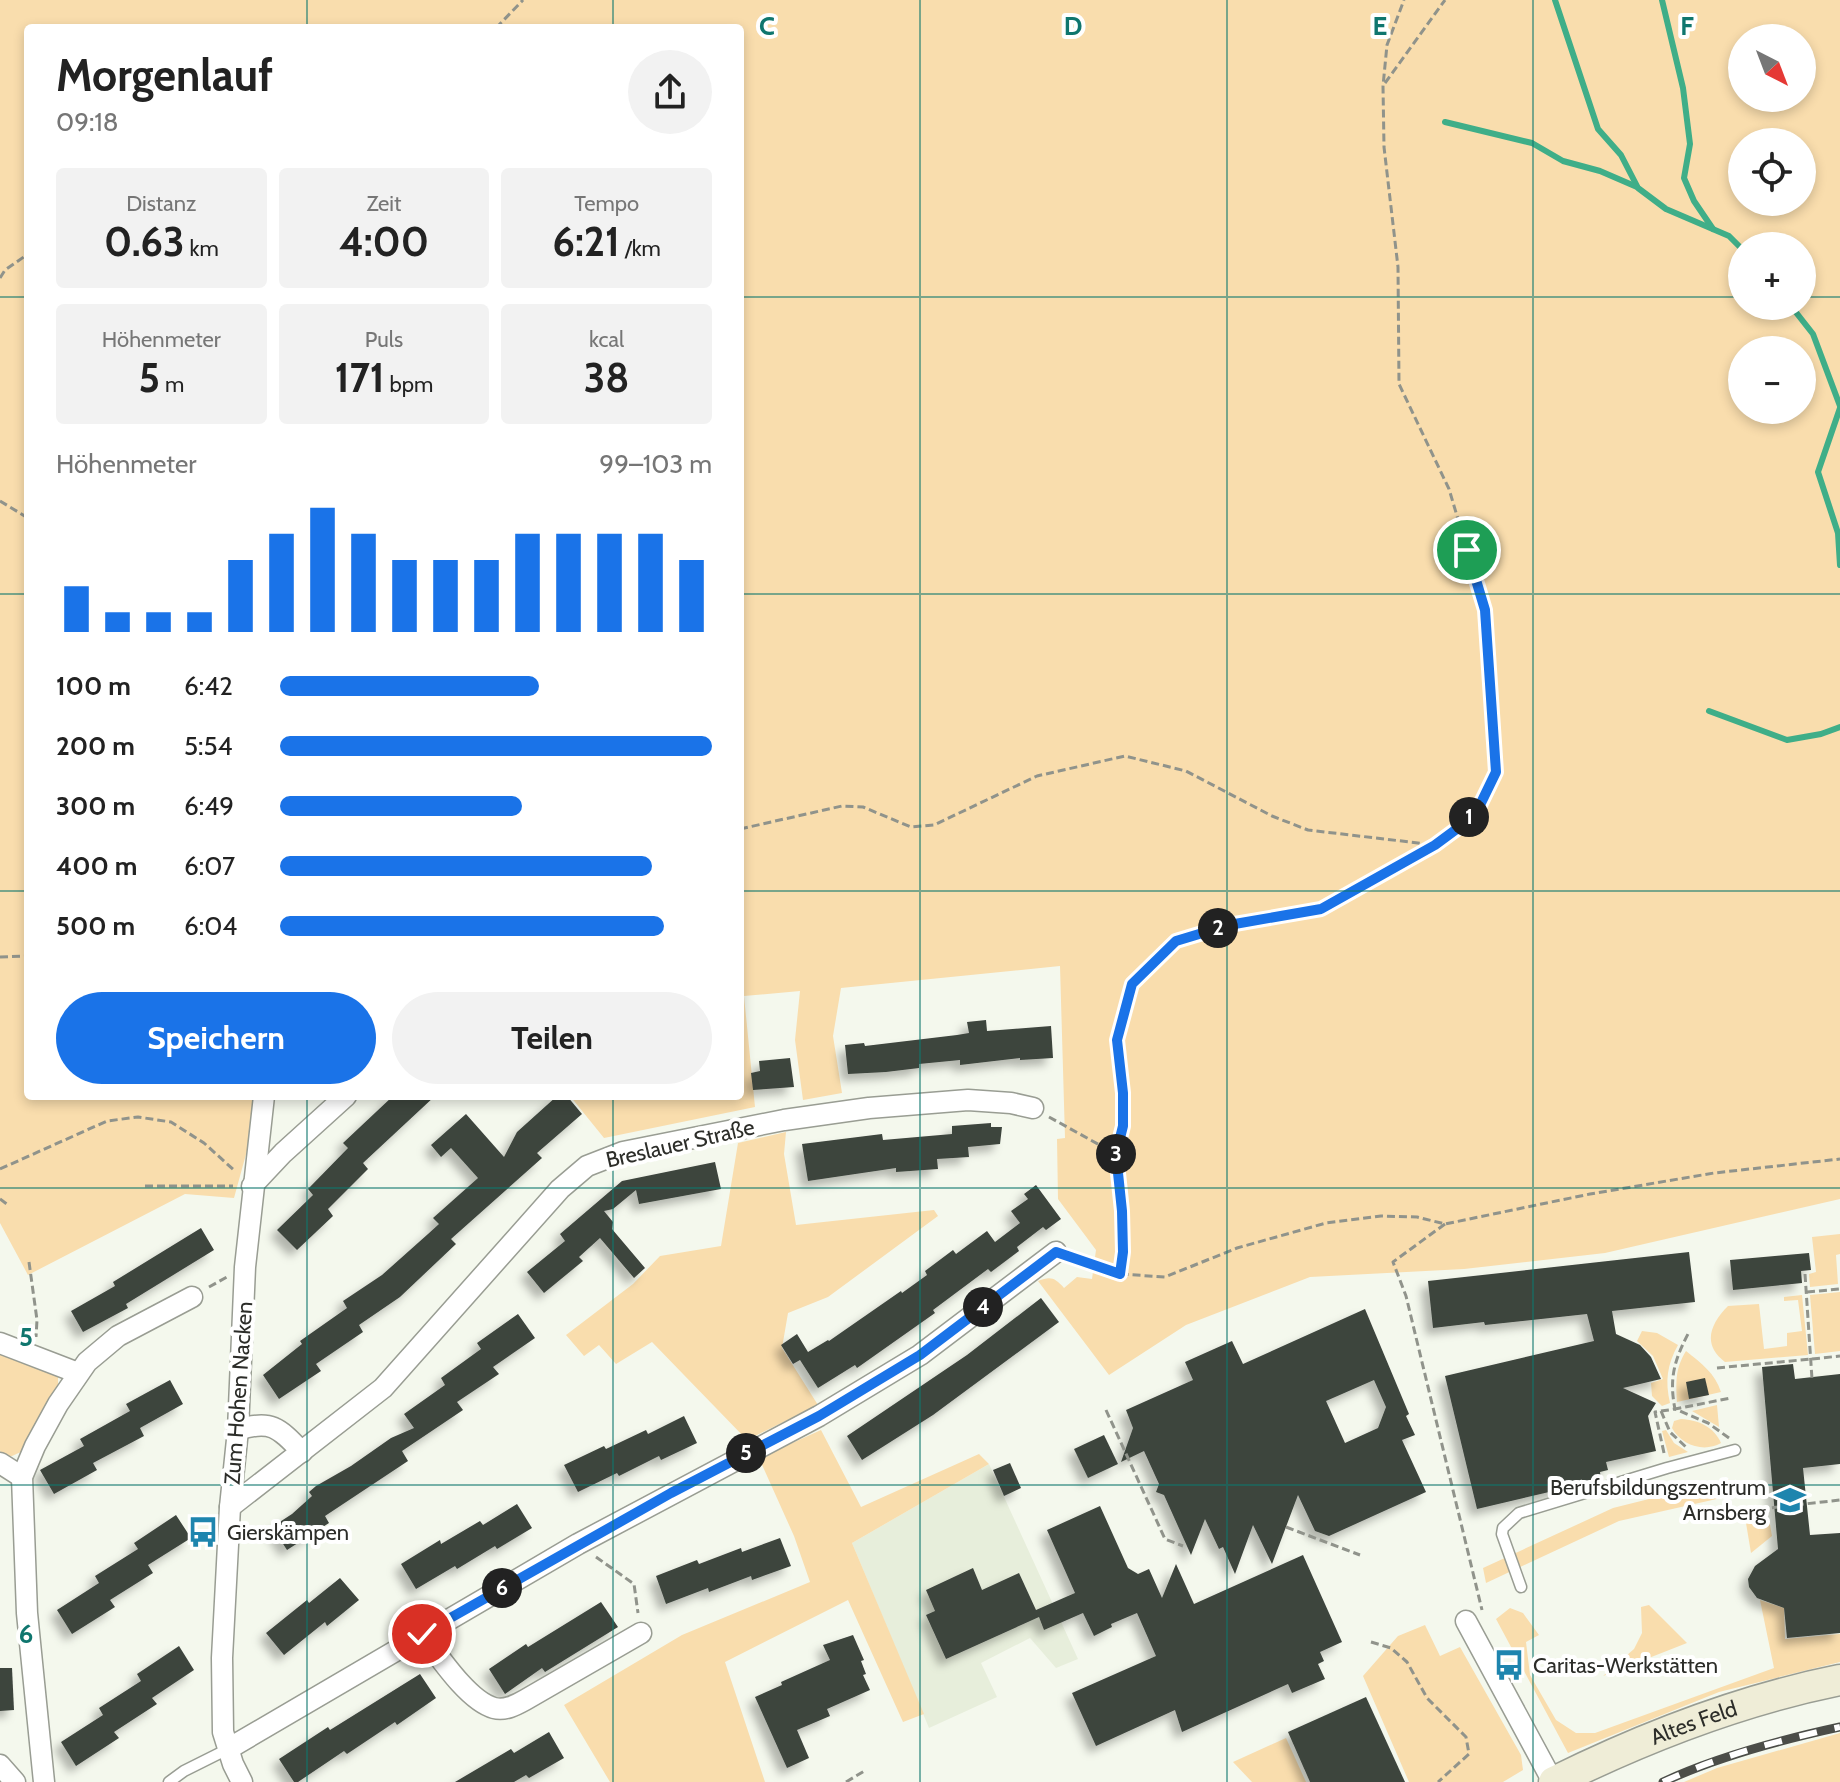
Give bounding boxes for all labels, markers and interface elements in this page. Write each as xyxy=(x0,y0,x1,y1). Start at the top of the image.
text: C xyxy=(759,10,775,42)
text: D xyxy=(1064,10,1082,42)
text: E xyxy=(1373,10,1387,42)
text: F xyxy=(1680,10,1694,42)
north arrow xyxy=(1728,24,1816,112)
map controls xyxy=(1728,24,1816,424)
text: Morgenlauf xyxy=(56,49,273,102)
button: share xyxy=(628,50,712,134)
text: 09:18 xyxy=(56,106,119,138)
button: locate xyxy=(1728,128,1816,216)
text: Distanz xyxy=(126,190,196,217)
text: Zeit xyxy=(367,190,401,217)
text: Tempo xyxy=(574,190,639,217)
text: 0.63 xyxy=(104,217,185,266)
text: 4:00 xyxy=(339,217,429,266)
text: 6:21 xyxy=(552,217,620,266)
button: + xyxy=(1728,232,1816,320)
text: km xyxy=(185,235,219,262)
text: /km xyxy=(620,235,661,262)
text: Höhenmeter xyxy=(102,326,221,353)
text: Puls xyxy=(365,326,403,353)
text: kcal xyxy=(589,326,624,353)
button: − xyxy=(1728,336,1816,424)
text: 5 xyxy=(138,353,160,402)
text: 171 xyxy=(335,353,385,402)
text: 38 xyxy=(584,353,630,402)
text: m xyxy=(160,371,184,398)
text: bpm xyxy=(385,371,433,398)
text: Höhenmeter xyxy=(56,448,197,480)
text: 99–103 m xyxy=(599,448,712,480)
pin xyxy=(1433,516,1501,584)
icon: arrive xyxy=(1445,528,1489,572)
text: 100 m xyxy=(56,670,131,702)
text: 6:42 xyxy=(184,670,233,702)
text: 200 m xyxy=(56,730,135,762)
text: 5:54 xyxy=(184,730,233,762)
text: 300 m xyxy=(56,790,135,822)
text: 6:49 xyxy=(184,790,234,822)
pin: 1 xyxy=(1449,797,1489,837)
text: 1 xyxy=(1465,803,1473,830)
text: 400 m xyxy=(56,850,137,882)
text: 6:07 xyxy=(184,850,235,882)
pin: 2 xyxy=(1198,908,1238,948)
text: 500 m xyxy=(56,910,135,942)
text: 6:04 xyxy=(184,910,237,942)
text: 2 xyxy=(1212,914,1224,941)
button: Speichern xyxy=(56,992,376,1084)
button: Teilen xyxy=(392,992,712,1084)
street label: Breslauer Straße xyxy=(603,1113,757,1174)
pin: 3 xyxy=(1096,1134,1136,1174)
text: 3 xyxy=(1110,1140,1122,1167)
pin: 4 xyxy=(963,1287,1003,1327)
text: 4 xyxy=(976,1293,990,1320)
street label: Zum Hohen Nacken xyxy=(219,1300,258,1486)
text: 5 xyxy=(19,1321,33,1353)
pin: 5 xyxy=(726,1433,766,1473)
text: 5 xyxy=(740,1439,752,1466)
place label: Berufsbildungszentrum Arnsberg xyxy=(1550,1474,1767,1526)
school or university icon: Berufsbildungszentrum Arnsberg xyxy=(1773,1483,1807,1517)
bus stop icon: Gierskämpen xyxy=(186,1515,220,1549)
place label: Gierskämpen xyxy=(227,1519,349,1546)
pin: 6 xyxy=(482,1568,522,1608)
text: 6 xyxy=(496,1574,508,1601)
pin xyxy=(388,1600,456,1668)
icon: check xyxy=(400,1612,444,1656)
text: 6 xyxy=(19,1618,33,1650)
bus stop icon: Caritas-Werkstätten xyxy=(1492,1648,1526,1682)
place label: Caritas-Werkstätten xyxy=(1533,1652,1718,1679)
street label: Altes Feld xyxy=(1646,1695,1740,1751)

